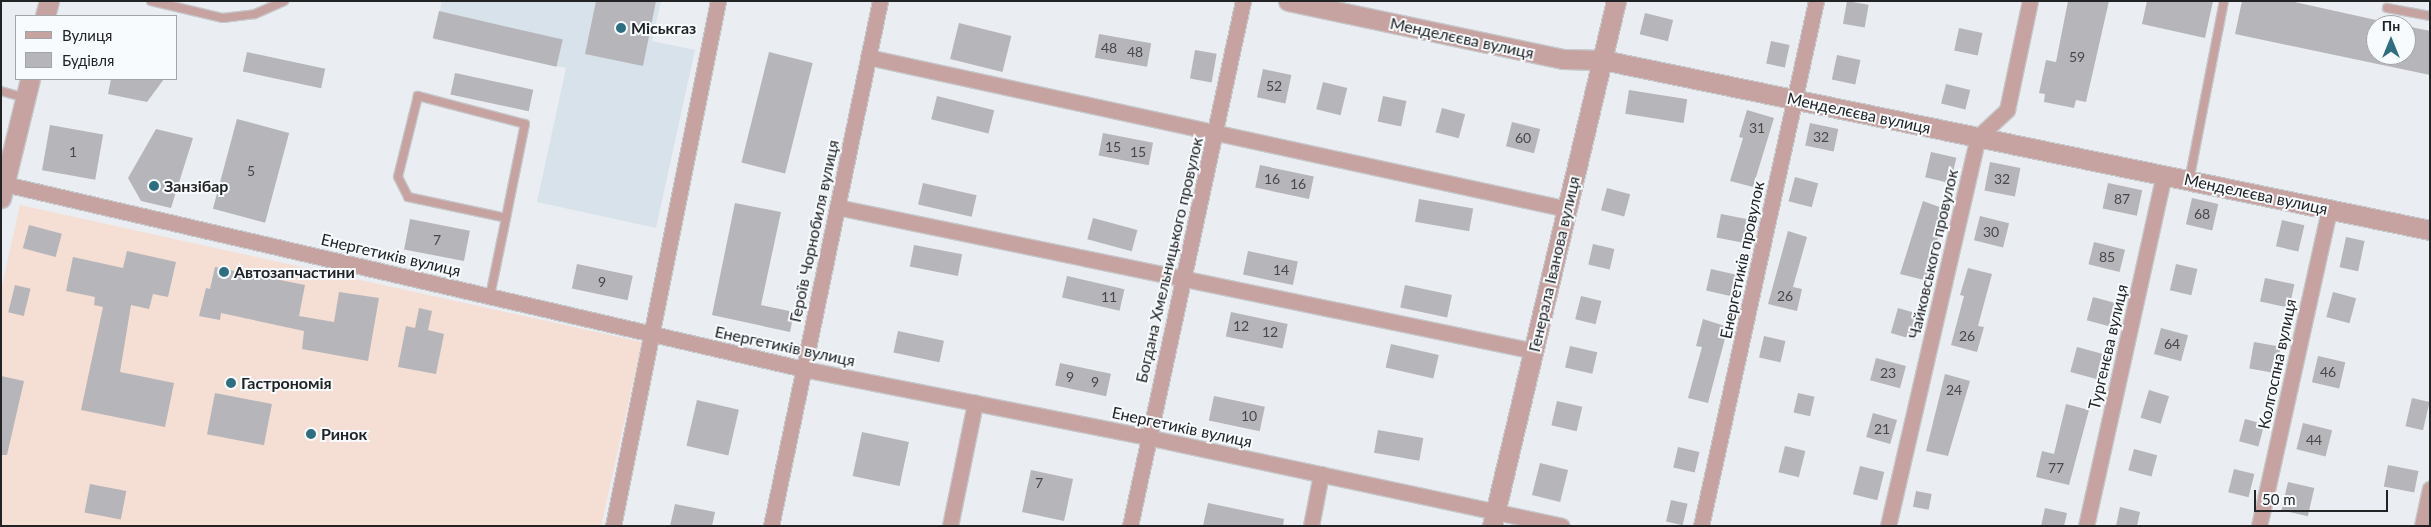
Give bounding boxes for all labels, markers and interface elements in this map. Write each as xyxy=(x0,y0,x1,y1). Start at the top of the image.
street label: Менделєєва вулиця xyxy=(1388,13,1536,63)
legend xyxy=(15,15,178,80)
north arrow xyxy=(2366,15,2416,65)
text: Пн xyxy=(2382,17,2400,34)
place label: Міськгаз xyxy=(631,18,696,38)
marker: Міськгаз xyxy=(615,22,627,34)
text: Вулиця xyxy=(62,26,112,44)
house number: 48 xyxy=(1101,40,1117,56)
house number: 48 xyxy=(1127,44,1143,60)
house number: 59 xyxy=(2069,49,2085,65)
text: Будівля xyxy=(62,51,114,69)
house number: 52 xyxy=(1266,78,1282,94)
street label: Менделєєва вулиця xyxy=(1785,88,1933,138)
house number: 31 xyxy=(1749,120,1765,136)
house number: 32 xyxy=(1813,129,1829,145)
house number: 60 xyxy=(1515,130,1531,146)
street label: Богдана Хмельницького провулок xyxy=(1131,135,1207,385)
street label: Героїв Чорнобиля вулиця xyxy=(785,138,843,324)
house number: 15 xyxy=(1105,139,1121,155)
house number: 1 xyxy=(69,144,77,160)
house number: 15 xyxy=(1130,144,1146,160)
house number: 5 xyxy=(247,163,255,179)
street label: Чайковського провулок xyxy=(1904,167,1962,341)
street label: Менделєєва вулиця xyxy=(2182,169,2330,219)
house number: 16 xyxy=(1264,171,1280,187)
house number: 32 xyxy=(1994,171,2010,187)
street label: Генерала Іванова вулиця xyxy=(1524,174,1584,354)
place label: Занзібар xyxy=(164,176,228,196)
house number: 16 xyxy=(1290,176,1306,192)
marker: Занзібар xyxy=(148,180,160,192)
street label: Енергетиків провулок xyxy=(1716,180,1768,340)
house number: 87 xyxy=(2114,191,2130,207)
house number: 68 xyxy=(2194,206,2210,222)
house number: 30 xyxy=(1983,224,1999,240)
street label: Енергетиків вулиця xyxy=(319,230,463,280)
house number: 7 xyxy=(433,232,441,248)
house number: 85 xyxy=(2099,249,2115,265)
place label: Автозапчастини xyxy=(234,262,355,282)
house number: 14 xyxy=(1273,262,1289,278)
marker: Автозапчастини xyxy=(218,266,230,278)
house number: 9 xyxy=(598,274,606,290)
street label: Тургенєва вулиця xyxy=(2084,282,2132,412)
house number: 26 xyxy=(1777,288,1793,304)
house number: 11 xyxy=(1101,289,1117,305)
street label: Колгоспна вулиця xyxy=(2254,297,2300,431)
house number: 12 xyxy=(1233,318,1249,334)
street label: Енергетиків вулиця xyxy=(713,322,857,370)
house number: 12 xyxy=(1262,324,1278,340)
house number: 26 xyxy=(1959,328,1975,344)
house number: 64 xyxy=(2164,336,2180,352)
house number: 46 xyxy=(2320,364,2336,380)
house number: 23 xyxy=(1880,365,1896,381)
house number: 9 xyxy=(1066,369,1074,385)
place label: Гастрономія xyxy=(241,373,332,393)
house number: 9 xyxy=(1091,374,1099,390)
marker: Гастрономія xyxy=(225,377,237,389)
house number: 24 xyxy=(1946,382,1962,398)
street label: Енергетиків вулиця xyxy=(1110,403,1254,451)
house number: 10 xyxy=(1241,408,1257,424)
house number: 21 xyxy=(1874,421,1890,437)
place label: Ринок xyxy=(321,424,367,444)
marker: Ринок xyxy=(305,428,317,440)
house number: 44 xyxy=(2306,432,2322,448)
house number: 77 xyxy=(2048,460,2064,476)
house number: 7 xyxy=(1035,475,1043,491)
scale bar xyxy=(2256,480,2390,512)
text: 50 m xyxy=(2262,490,2296,508)

